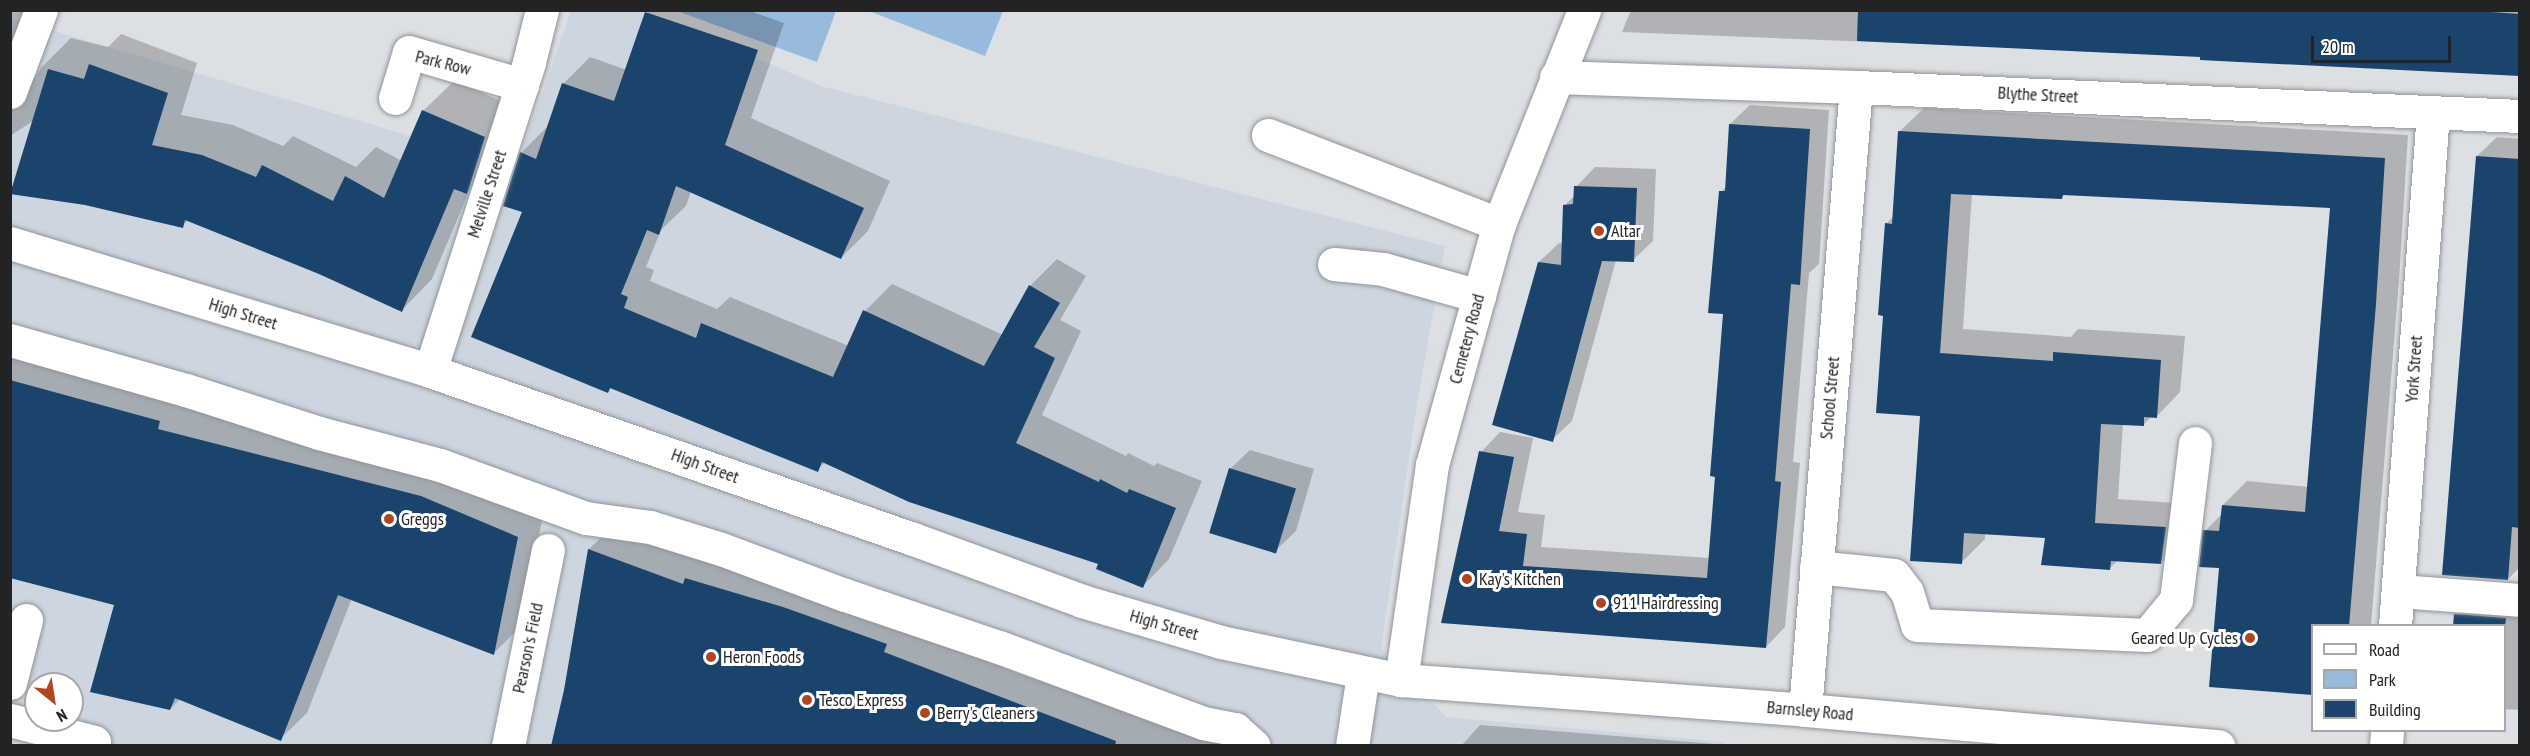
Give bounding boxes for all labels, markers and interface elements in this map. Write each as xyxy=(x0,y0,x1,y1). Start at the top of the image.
scale bar xyxy=(2314,24,2454,62)
text: 20 m xyxy=(2322,35,2354,58)
street label: Park Row xyxy=(413,46,473,80)
street label: Blythe Street xyxy=(1997,82,2079,108)
street label: Melville Street xyxy=(463,147,511,241)
place label: Altar xyxy=(1611,220,1641,242)
marker: Altar xyxy=(1592,224,1606,238)
street label: Cemetery Road xyxy=(1445,291,1489,387)
street label: High Street xyxy=(206,293,280,335)
street label: York Street xyxy=(2401,334,2427,404)
street label: School Street xyxy=(1816,356,1844,440)
street label: High Street xyxy=(668,444,742,488)
place label: Greggs xyxy=(401,508,444,530)
marker: Greggs xyxy=(382,512,396,526)
place label: Kay's Kitchen xyxy=(1479,568,1561,590)
marker: Kay's Kitchen xyxy=(1460,572,1474,586)
place label: 911 Hairdressing xyxy=(1613,592,1719,614)
marker: 911 Hairdressing xyxy=(1594,596,1608,610)
street label: Pearson's Field xyxy=(508,601,548,695)
street label: High Street xyxy=(1127,605,1201,645)
legend xyxy=(2311,624,2506,732)
place label: Geared Up Cycles xyxy=(2131,627,2238,649)
marker: Geared Up Cycles xyxy=(2243,631,2257,645)
text: Road xyxy=(2369,638,2400,661)
place label: Heron Foods xyxy=(723,646,801,668)
marker: Heron Foods xyxy=(704,650,718,664)
text: Park xyxy=(2369,668,2396,691)
north arrow xyxy=(24,672,84,732)
place label: Tesco Express xyxy=(819,689,904,711)
marker: Tesco Express xyxy=(800,693,814,707)
street label: Barnsley Road xyxy=(1766,696,1854,726)
text: Building xyxy=(2369,698,2421,721)
place label: Berry's Cleaners xyxy=(937,702,1035,724)
text: N xyxy=(53,705,71,727)
marker: Berry's Cleaners xyxy=(918,706,932,720)

